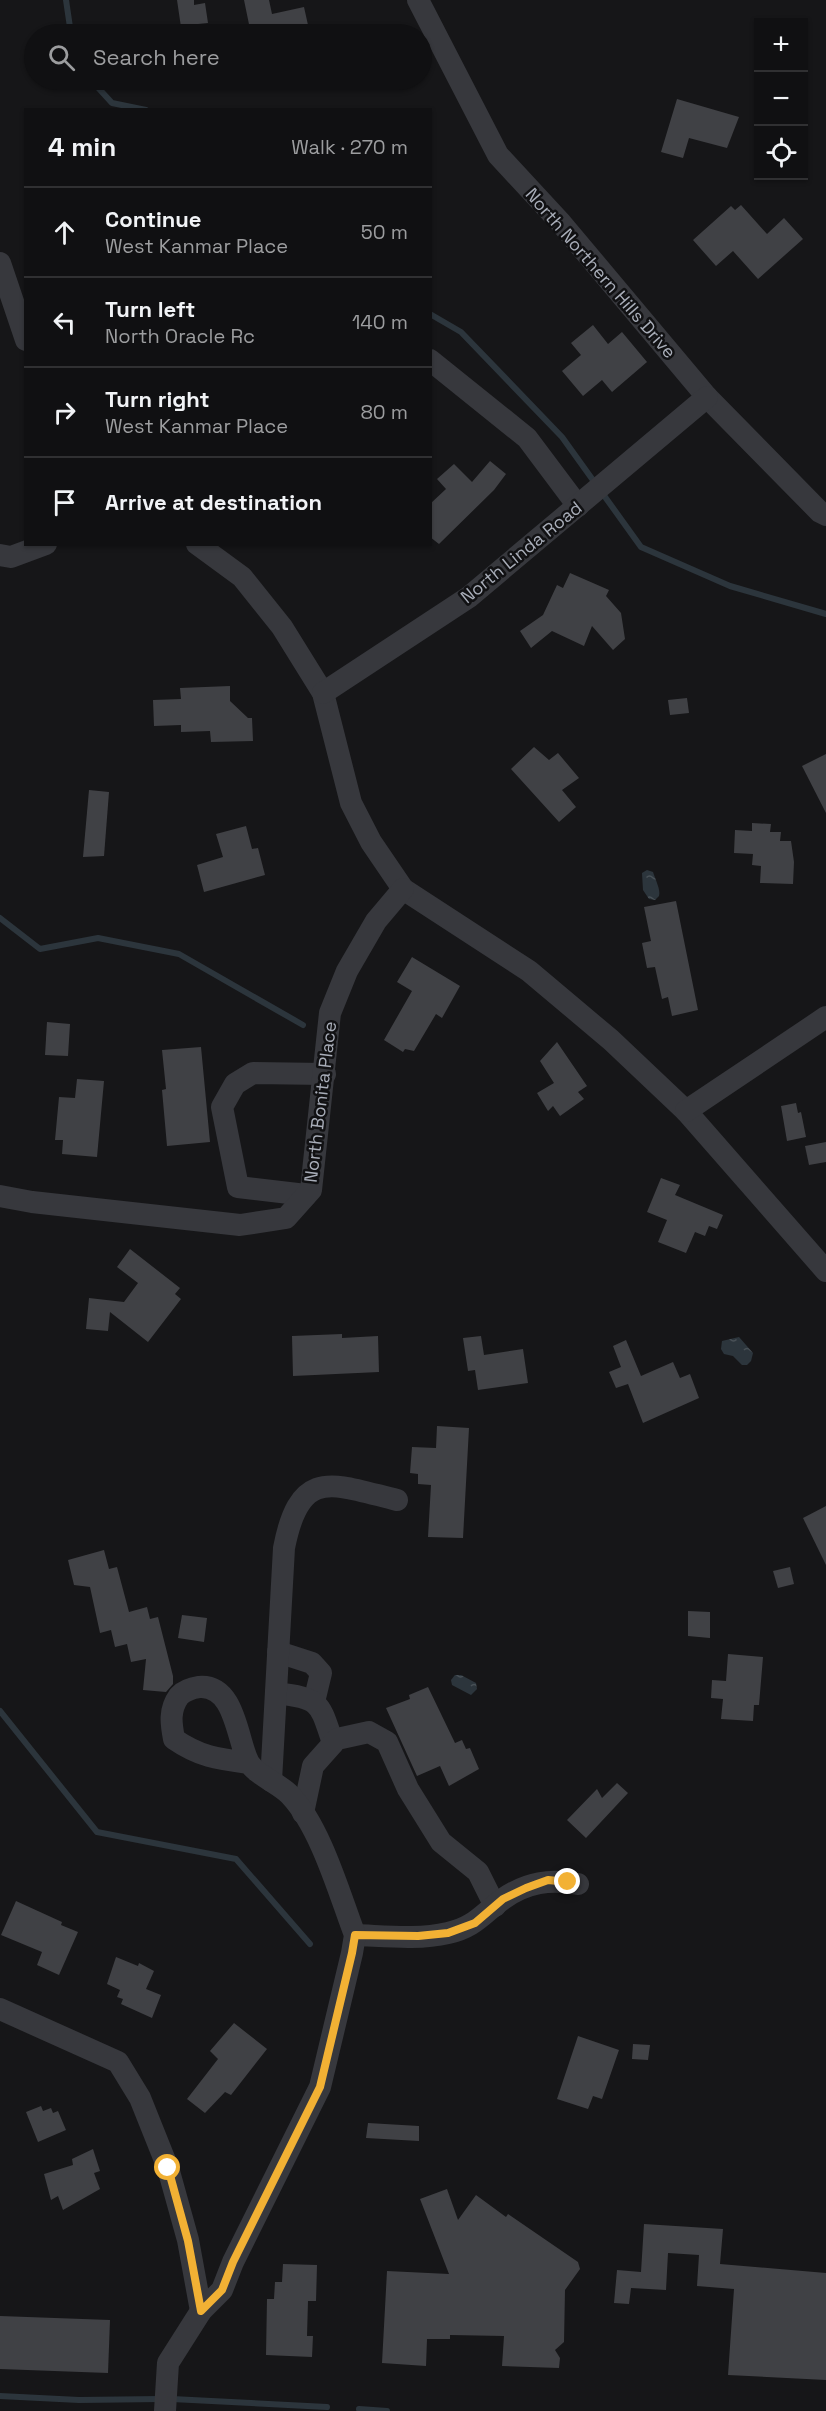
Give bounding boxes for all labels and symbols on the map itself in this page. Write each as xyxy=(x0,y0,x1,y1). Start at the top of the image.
street label: North Northern Hills Drive xyxy=(521,183,681,363)
street label: North Linda Road xyxy=(456,496,586,608)
street label: North Bonita Place xyxy=(299,1020,341,1184)
route end xyxy=(554,1868,580,1894)
route start xyxy=(154,2154,180,2180)

